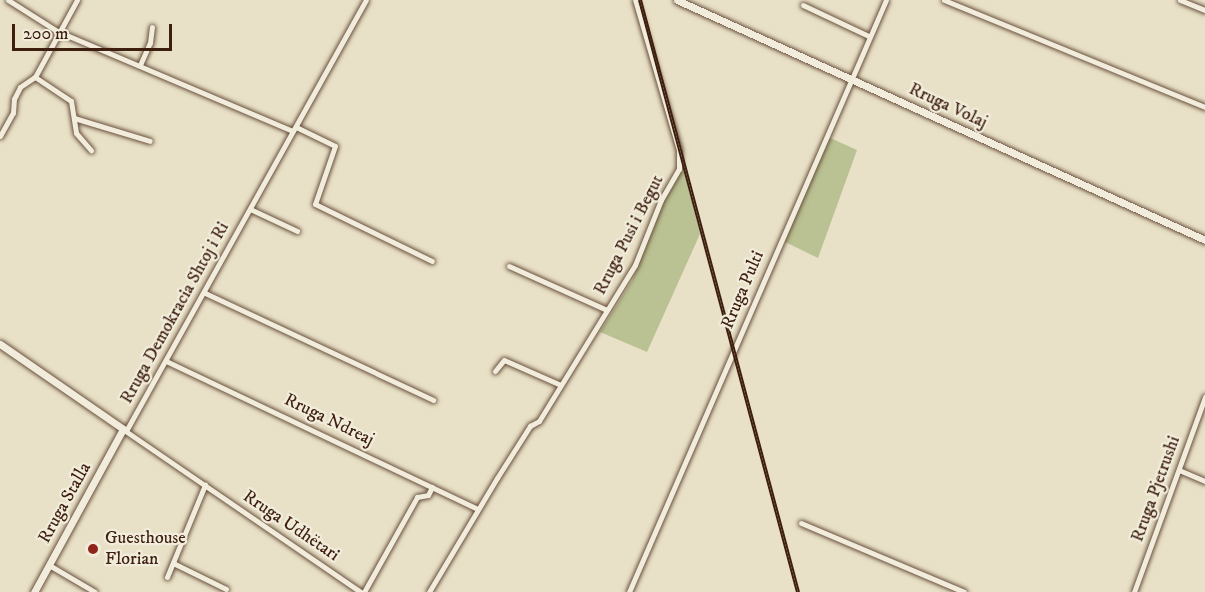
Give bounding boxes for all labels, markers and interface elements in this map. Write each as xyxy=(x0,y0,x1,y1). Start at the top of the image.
scale bar xyxy=(15,12,176,50)
text: 200 m xyxy=(23,23,69,45)
street label: Rruga Volaj xyxy=(905,78,991,134)
street label: Rruga Pusi i Begut xyxy=(589,171,669,299)
street label: Rruga Demokracia Shtoj i Ri xyxy=(116,218,234,408)
street label: Rruga Pulti xyxy=(717,248,769,332)
street label: Rruga Ndreaj xyxy=(281,389,377,451)
street label: Rruga Pjetrushi xyxy=(1127,433,1185,545)
street label: Rruga Stalla xyxy=(34,459,96,547)
street label: Rruga Udhëtari xyxy=(239,486,343,566)
place label: Guesthouse Florian xyxy=(105,528,186,570)
marker: Guesthouse Florian xyxy=(86,542,100,556)

